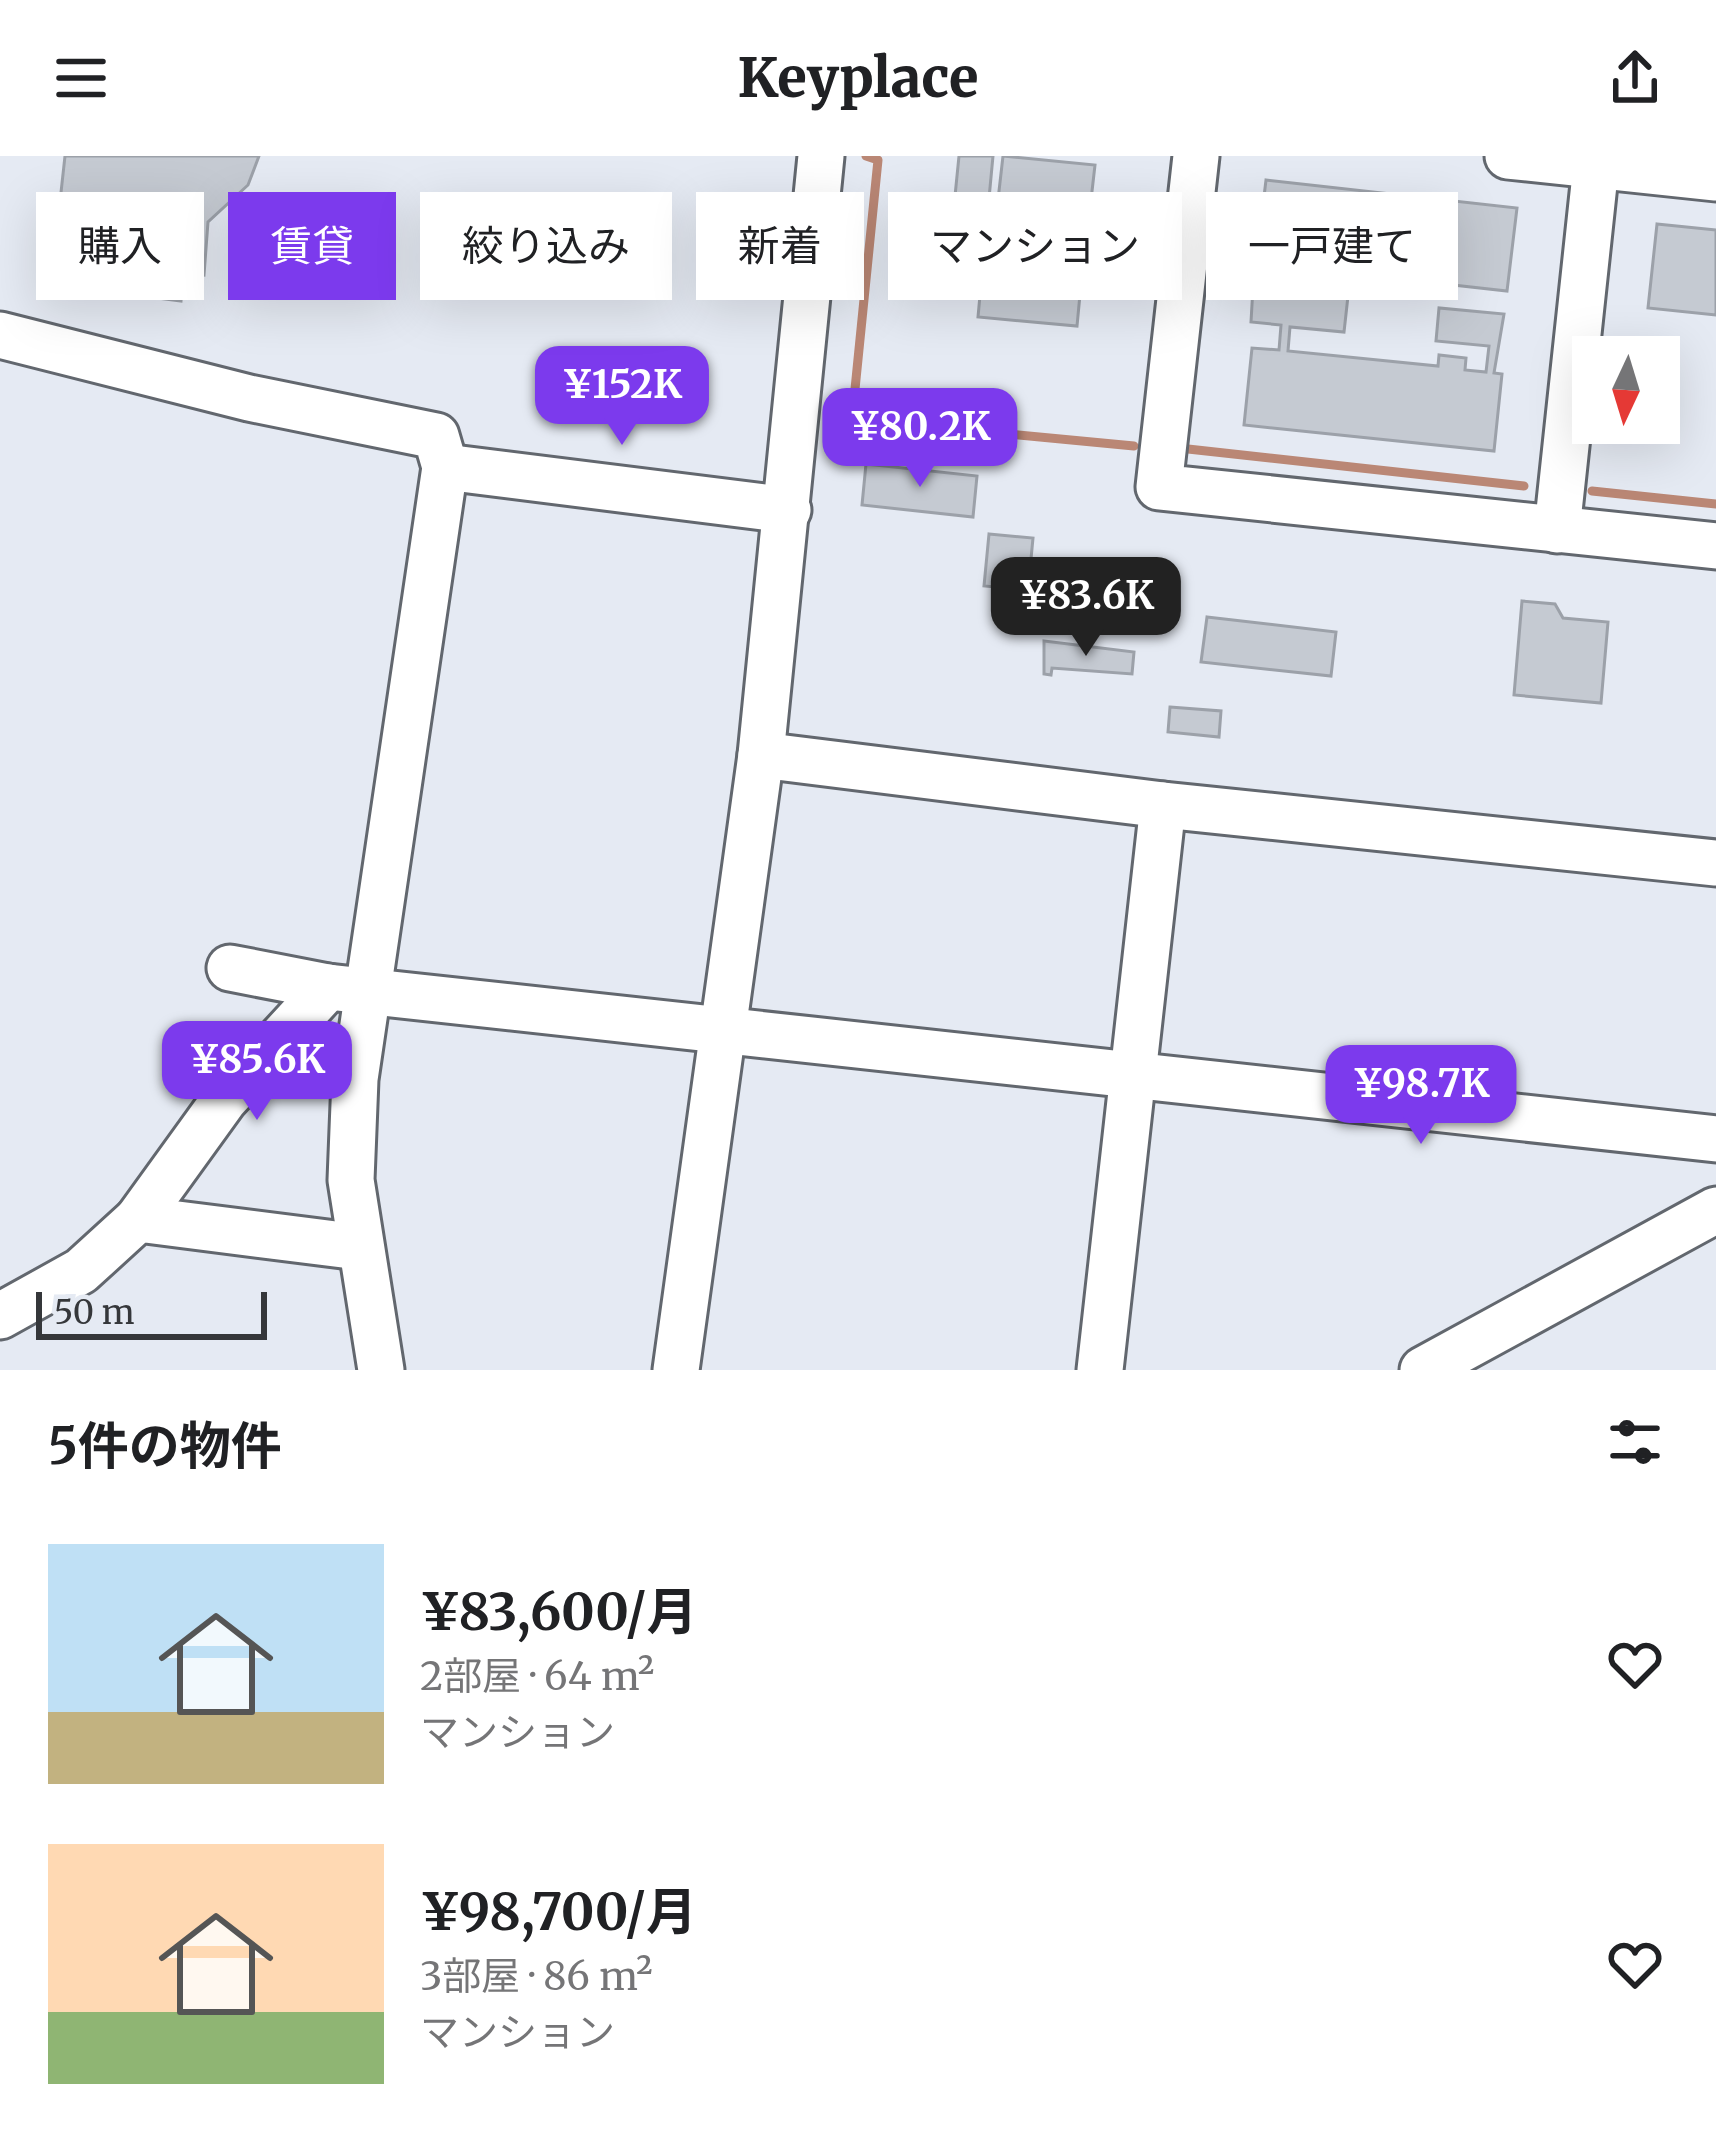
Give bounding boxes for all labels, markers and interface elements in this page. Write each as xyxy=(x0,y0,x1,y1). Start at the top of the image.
text: Keyplace xyxy=(738,44,979,112)
icon: menu xyxy=(48,45,114,111)
icon: share xyxy=(1602,45,1668,111)
chip: 購入 xyxy=(36,192,204,300)
chip: 賃貸 xyxy=(228,192,396,300)
chip: 絞り込み xyxy=(420,192,672,300)
chip: 新着 xyxy=(696,192,864,300)
chip: マンション xyxy=(888,192,1182,300)
chip: 一戸建て xyxy=(1206,192,1458,300)
north arrow xyxy=(1572,336,1680,444)
map controls xyxy=(1572,336,1680,444)
pin: ¥152K xyxy=(538,346,706,448)
text: ¥152K xyxy=(562,360,682,409)
pin: ¥80.2K xyxy=(822,388,1018,490)
text: ¥80.2K xyxy=(849,402,991,451)
pin: ¥83.6K xyxy=(988,557,1184,659)
text: ¥83.6K xyxy=(1018,571,1154,620)
pin: ¥85.6K xyxy=(159,1021,355,1123)
text: ¥85.6K xyxy=(189,1035,325,1084)
pin: ¥98.7K xyxy=(1323,1045,1519,1147)
text: ¥98.7K xyxy=(1352,1059,1490,1108)
scale bar xyxy=(36,1286,267,1339)
text: 50 m xyxy=(54,1292,135,1333)
icon: filters xyxy=(1602,1409,1668,1475)
text: 5件の物件 xyxy=(48,1414,282,1478)
text: ¥83,600/月 xyxy=(420,1580,697,1644)
icon: home xyxy=(144,1592,288,1736)
icon: heart xyxy=(1602,1631,1668,1697)
text: 2部屋 · 64 m² xyxy=(420,1652,654,1701)
text: マンション xyxy=(420,1708,615,1757)
text: ¥98,700/月 xyxy=(420,1880,697,1944)
icon: home xyxy=(144,1892,288,2036)
icon: heart xyxy=(1602,1931,1668,1997)
text: 3部屋 · 86 m² xyxy=(420,1952,653,2001)
text: マンション xyxy=(420,2008,615,2057)

